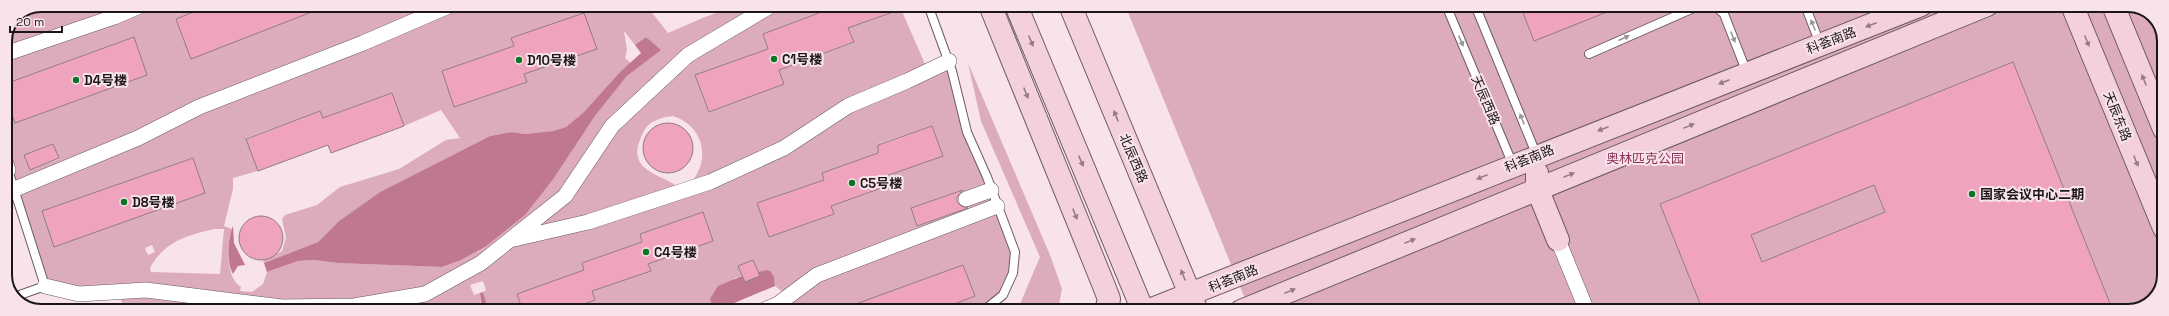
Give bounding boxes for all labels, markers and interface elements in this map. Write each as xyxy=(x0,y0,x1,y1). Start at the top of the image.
scale bar xyxy=(10,8,62,34)
text: 20 m xyxy=(16,14,44,30)
one-way arrow xyxy=(1809,18,1815,30)
one-way arrow xyxy=(1865,22,1877,28)
street label: 科荟南路 xyxy=(1804,23,1859,58)
one-way arrow xyxy=(1731,32,1737,44)
one-way arrow xyxy=(1619,35,1631,41)
one-way arrow xyxy=(1028,36,1034,47)
one-way arrow xyxy=(1459,36,1465,48)
one-way arrow xyxy=(2084,36,2090,48)
place label: C1号楼 xyxy=(782,51,822,68)
place label: D10号楼 xyxy=(527,52,576,69)
marker: C1号楼 xyxy=(769,54,779,64)
marker: D10号楼 xyxy=(514,55,524,65)
place label: D4号楼 xyxy=(84,72,127,89)
street label: 天辰西路 xyxy=(1468,73,1504,127)
one-way arrow xyxy=(2140,73,2146,85)
marker: D4号楼 xyxy=(71,75,81,85)
one-way arrow xyxy=(1718,79,1730,85)
one-way arrow xyxy=(1023,88,1029,100)
street label: 天辰东路 xyxy=(2100,89,2135,143)
one-way arrow xyxy=(1113,111,1119,122)
one-way arrow xyxy=(1519,113,1525,125)
one-way arrow xyxy=(1684,123,1696,129)
one-way arrow xyxy=(1596,127,1608,133)
street label: 北辰西路 xyxy=(1116,131,1152,185)
street label: 科荟南路 xyxy=(1502,141,1556,176)
park label: 奥林匹克公园 xyxy=(1606,150,1684,167)
one-way arrow xyxy=(1078,156,1084,167)
one-way arrow xyxy=(2134,156,2140,168)
one-way arrow xyxy=(1563,172,1575,178)
place label: C5号楼 xyxy=(860,175,902,192)
one-way arrow xyxy=(1476,175,1488,181)
marker: C5号楼 xyxy=(847,178,857,188)
place label: 国家会议中心二期 xyxy=(1980,186,2084,203)
marker: 国家会议中心二期 xyxy=(1967,189,1977,199)
place label: D8号楼 xyxy=(132,194,174,211)
marker: D8号楼 xyxy=(119,197,129,207)
one-way arrow xyxy=(1072,208,1078,220)
one-way arrow xyxy=(1404,238,1416,244)
place label: C4号楼 xyxy=(654,244,697,261)
marker: C4号楼 xyxy=(641,247,651,257)
street label: 科荟南路 xyxy=(1206,261,1260,296)
one-way arrow xyxy=(1179,268,1185,280)
one-way arrow xyxy=(1284,287,1296,293)

